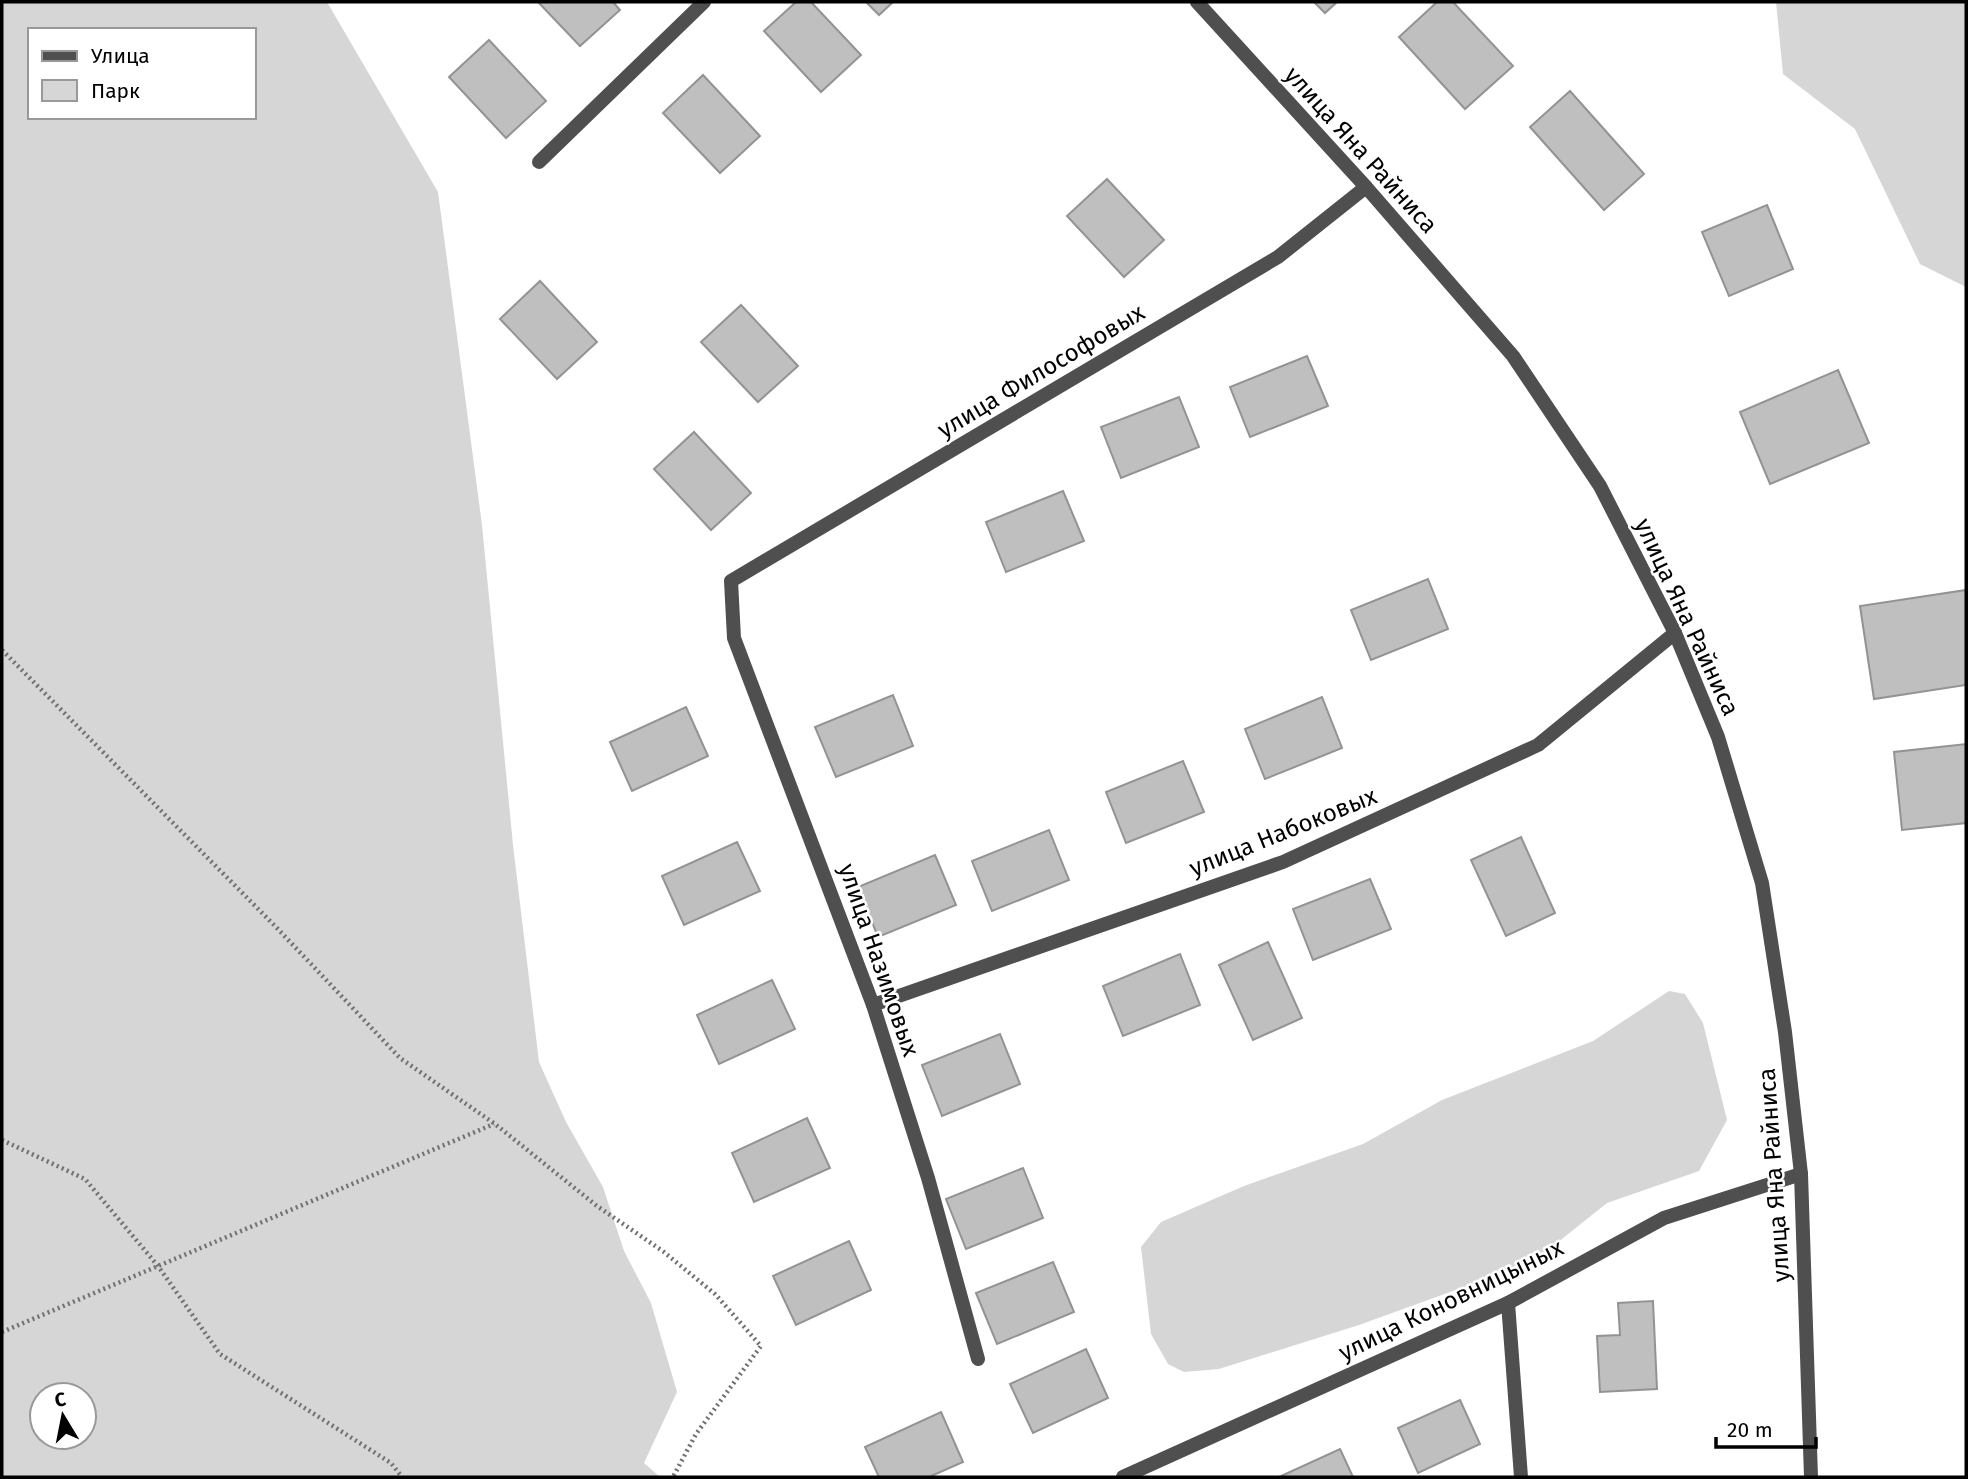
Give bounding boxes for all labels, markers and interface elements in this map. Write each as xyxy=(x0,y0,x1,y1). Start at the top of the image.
legend xyxy=(28,28,256,119)
text: Улица xyxy=(91,43,150,69)
street label: улица Яна Райниса xyxy=(1279,61,1443,239)
text: Парк xyxy=(91,78,140,104)
street label: улица Философовых xyxy=(932,298,1150,444)
street label: улица Яна Райниса xyxy=(1629,514,1745,720)
street label: улица Набоковых xyxy=(1185,782,1381,882)
street label: улица Назимовых xyxy=(833,860,925,1060)
street label: улица Яна Райниса xyxy=(1753,1067,1795,1283)
street label: улица Коновницыных xyxy=(1334,1233,1568,1367)
north arrow xyxy=(28,1381,98,1451)
text: С xyxy=(53,1387,68,1412)
scale bar xyxy=(1716,1406,1816,1450)
text: 20 m xyxy=(1727,1417,1773,1443)

